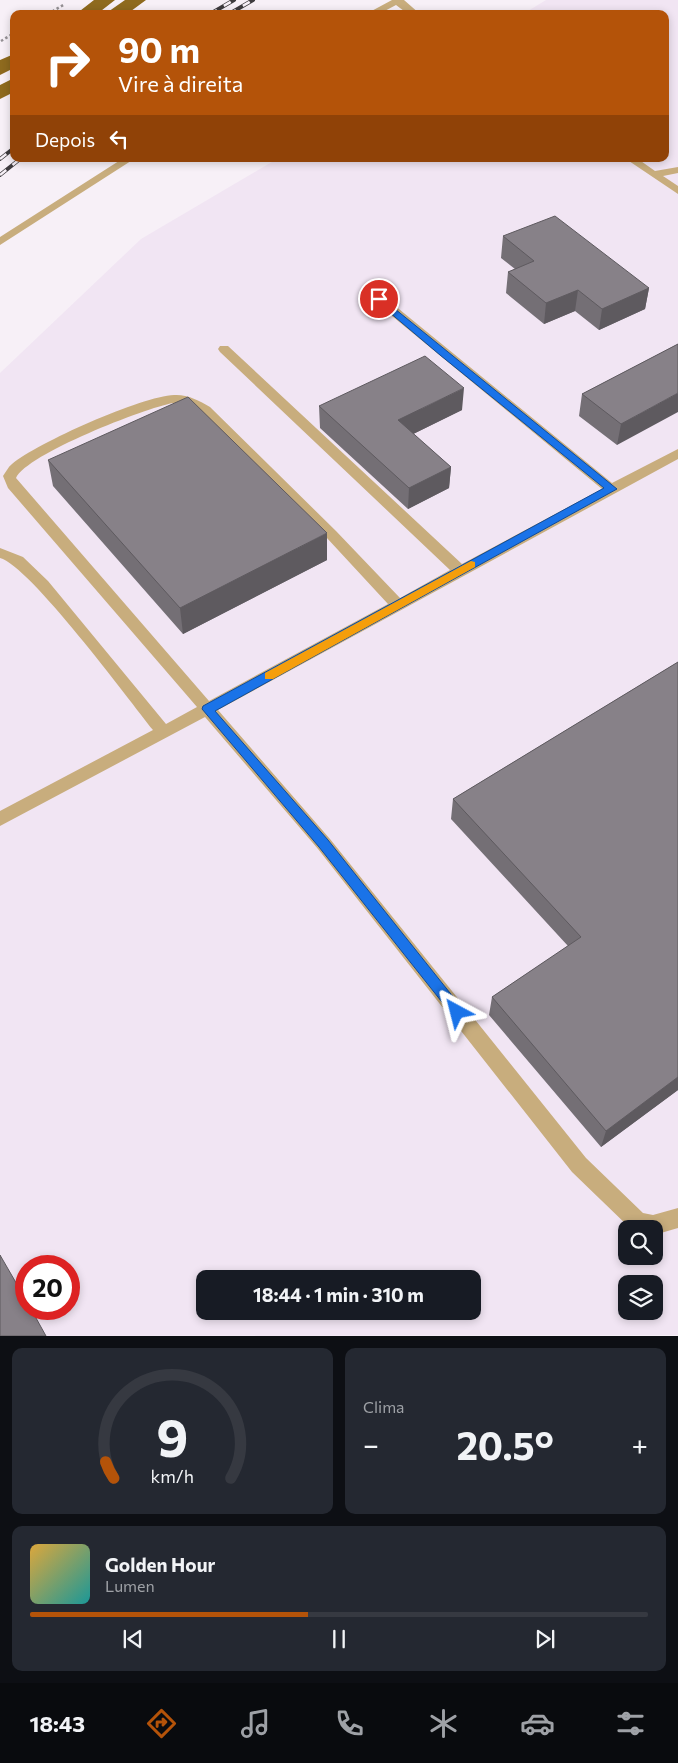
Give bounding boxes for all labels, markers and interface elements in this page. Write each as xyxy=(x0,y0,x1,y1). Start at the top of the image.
text: 90 m xyxy=(118,27,200,70)
icon: right xyxy=(35,30,100,95)
text: Vire à direita xyxy=(118,70,243,97)
icon: left xyxy=(105,125,133,153)
text: Depois xyxy=(35,128,95,151)
pin xyxy=(358,278,400,320)
icon: arrive xyxy=(365,285,393,313)
position arrow xyxy=(430,985,482,1037)
map controls xyxy=(618,1220,663,1320)
button: search xyxy=(618,1220,663,1265)
speed limit sign: 20 xyxy=(15,1255,80,1320)
button: layers xyxy=(618,1275,663,1320)
text: 18:44 · 1 min · 310 m xyxy=(253,1283,424,1306)
text: Clima xyxy=(363,1397,404,1416)
text: 9 xyxy=(156,1404,189,1468)
text: 20.5° xyxy=(456,1421,554,1468)
text: − xyxy=(363,1427,379,1461)
text: + xyxy=(632,1427,648,1461)
text: km/h xyxy=(151,1465,194,1487)
text: Golden Hour xyxy=(105,1553,215,1576)
text: Lumen xyxy=(105,1576,155,1595)
icon: previous xyxy=(119,1625,147,1653)
icon: pause xyxy=(325,1625,353,1653)
icon: next xyxy=(531,1625,559,1653)
icon: directions xyxy=(144,1706,179,1741)
icon: music xyxy=(238,1706,273,1741)
icon: phone xyxy=(332,1706,367,1741)
icon: climate xyxy=(426,1706,461,1741)
icon: car xyxy=(520,1706,555,1741)
icon: filters xyxy=(613,1706,648,1741)
text: 18:43 xyxy=(29,1710,85,1737)

